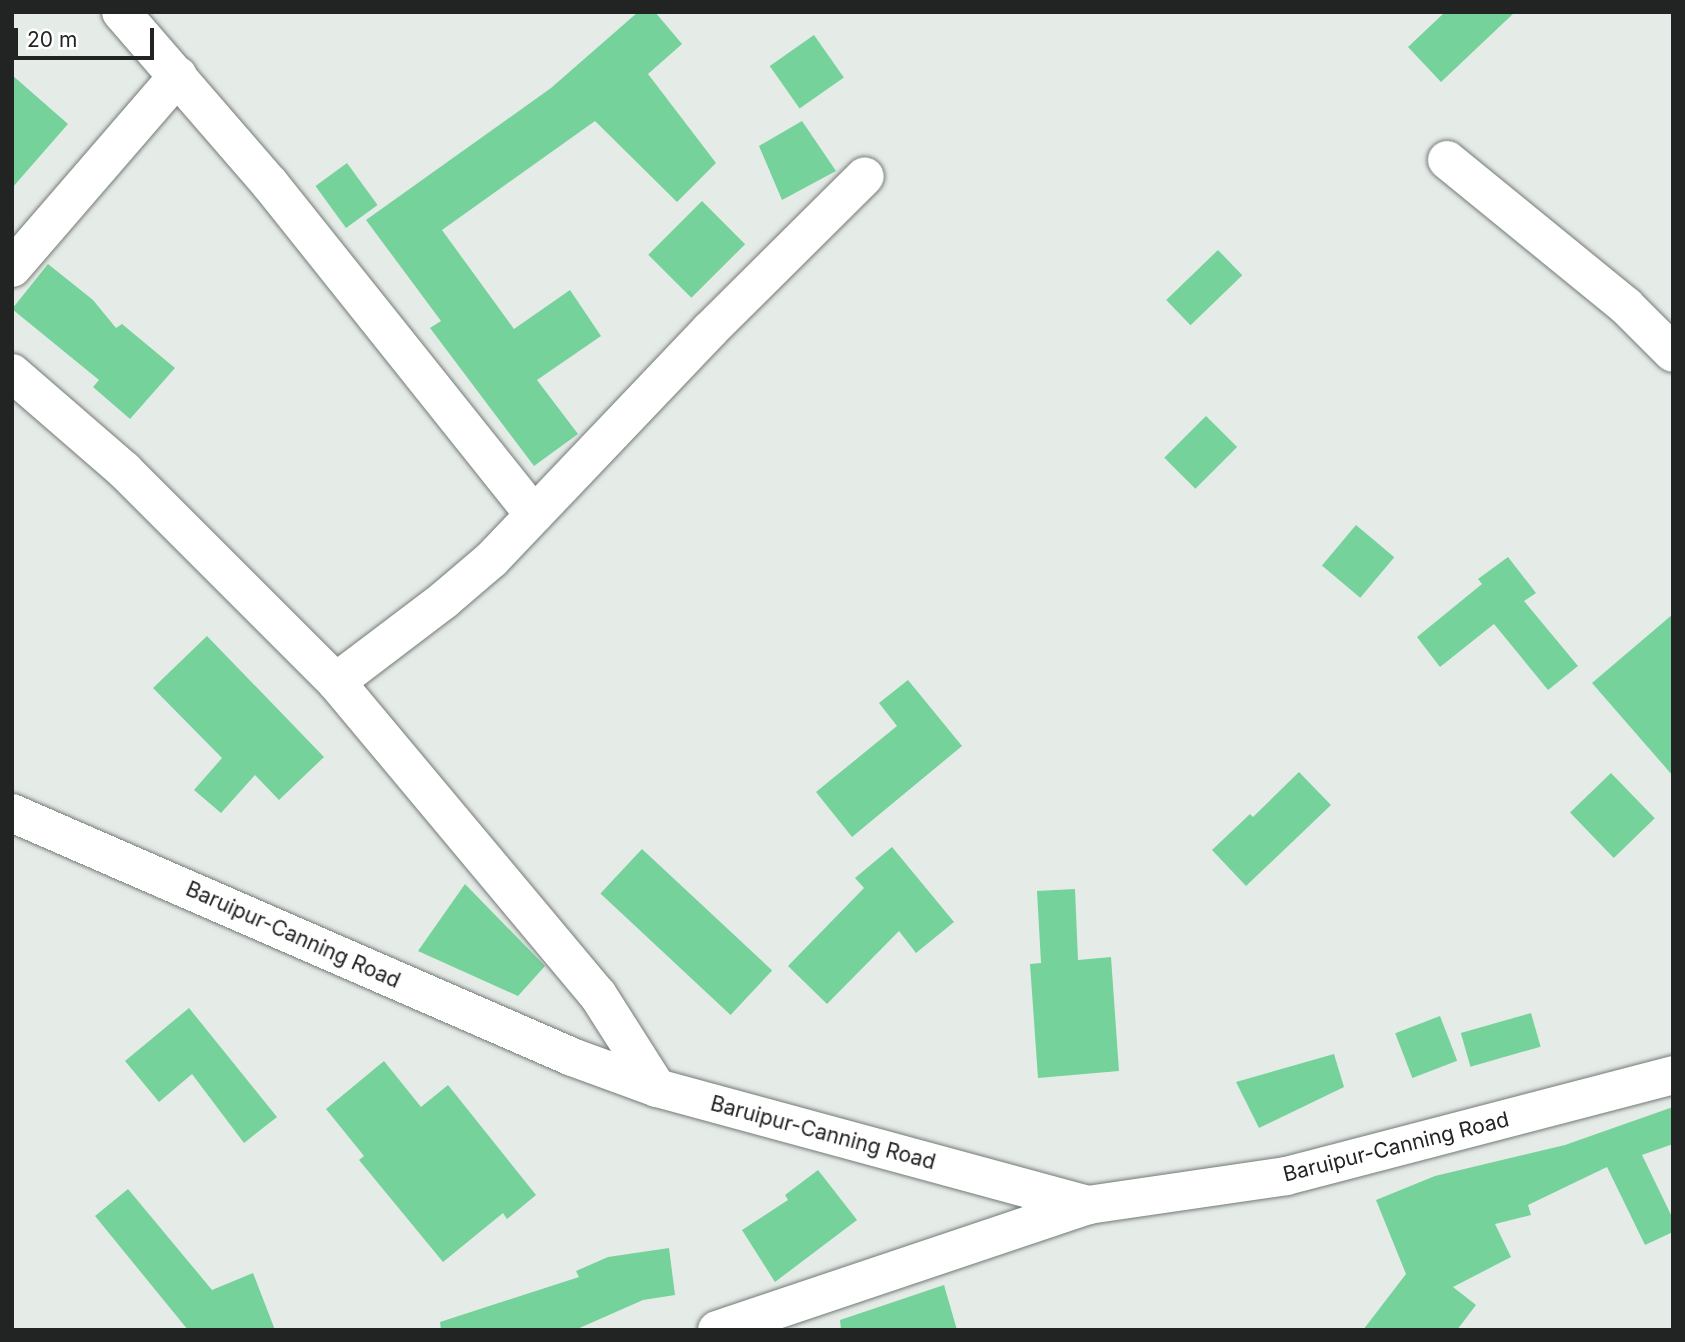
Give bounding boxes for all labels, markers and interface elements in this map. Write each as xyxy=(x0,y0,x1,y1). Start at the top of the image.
scale bar xyxy=(18,14,158,58)
text: 20 m xyxy=(27,27,77,52)
street label: Baruipur-Canning Road xyxy=(182,876,404,994)
street label: Baruipur-Canning Road xyxy=(708,1091,938,1175)
street label: Baruipur-Canning Road xyxy=(1280,1107,1512,1187)

